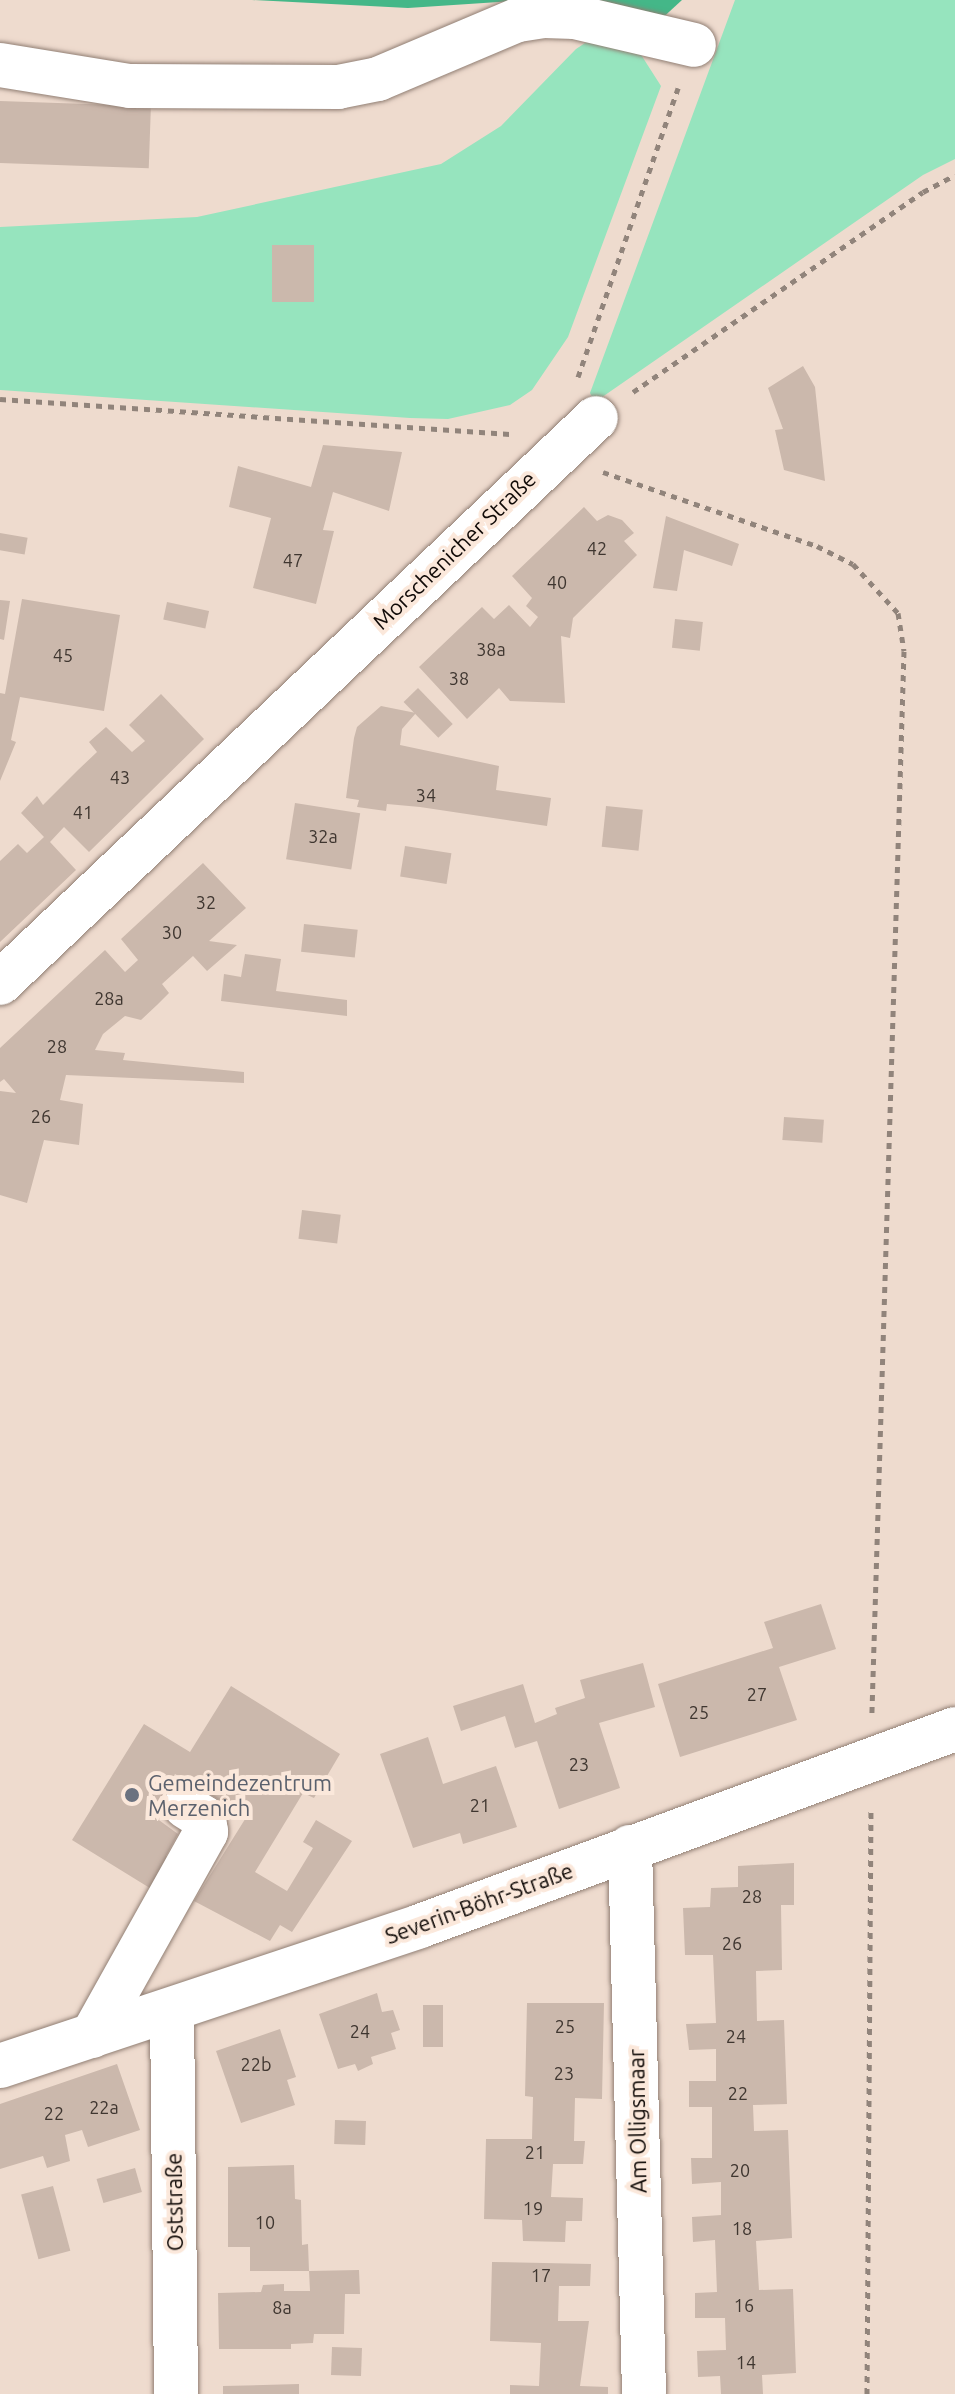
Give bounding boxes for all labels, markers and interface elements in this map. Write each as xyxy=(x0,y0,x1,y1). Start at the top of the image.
street label: Morschenicher Straße xyxy=(367,465,541,635)
house number: 42 xyxy=(587,537,607,559)
house number: 47 xyxy=(283,549,303,571)
house number: 40 xyxy=(547,571,567,593)
house number: 38a xyxy=(476,638,506,660)
house number: 45 xyxy=(53,644,73,666)
house number: 38 xyxy=(449,667,469,689)
house number: 43 xyxy=(110,766,130,788)
house number: 34 xyxy=(416,784,436,806)
house number: 41 xyxy=(73,801,93,823)
house number: 32a xyxy=(308,825,338,847)
house number: 32 xyxy=(196,891,216,913)
house number: 30 xyxy=(162,921,182,943)
house number: 28a xyxy=(94,987,124,1009)
house number: 28 xyxy=(47,1035,67,1057)
house number: 26 xyxy=(31,1105,51,1127)
house number: 27 xyxy=(747,1683,767,1705)
house number: 25 xyxy=(689,1701,709,1723)
house number: 23 xyxy=(569,1753,589,1775)
place label: Gemeindezentrum Merzenich xyxy=(148,1769,332,1820)
marker: Gemeindezentrum Merzenich xyxy=(123,1786,141,1804)
house number: 21 xyxy=(470,1794,490,1816)
street label: Severin-Böhr-Straße xyxy=(381,1857,577,1949)
house number: 28 xyxy=(742,1885,762,1907)
house number: 26 xyxy=(722,1932,742,1954)
house number: 25 xyxy=(555,2015,575,2037)
house number: 24 xyxy=(350,2020,370,2042)
house number: 24 xyxy=(726,2025,746,2047)
street label: Am Olligsmaar xyxy=(623,2049,651,2193)
house number: 22b xyxy=(241,2053,271,2075)
house number: 23 xyxy=(554,2062,574,2084)
house number: 22 xyxy=(728,2082,748,2104)
house number: 22a xyxy=(89,2096,119,2118)
house number: 22 xyxy=(44,2102,64,2124)
house number: 21 xyxy=(525,2141,545,2163)
street label: Oststraße xyxy=(160,2153,188,2251)
house number: 20 xyxy=(730,2159,750,2181)
house number: 19 xyxy=(523,2197,543,2219)
house number: 10 xyxy=(255,2211,275,2233)
house number: 18 xyxy=(732,2217,752,2239)
house number: 17 xyxy=(531,2264,551,2286)
house number: 16 xyxy=(734,2294,754,2316)
house number: 8a xyxy=(272,2296,292,2318)
house number: 14 xyxy=(736,2351,756,2373)

